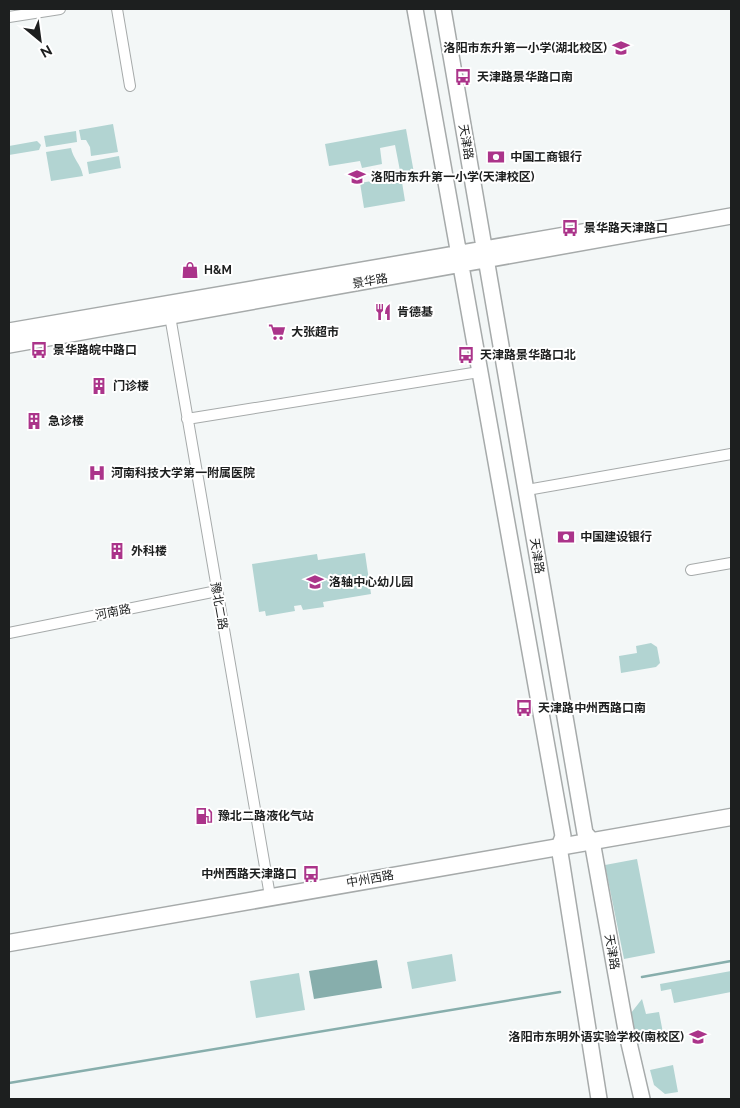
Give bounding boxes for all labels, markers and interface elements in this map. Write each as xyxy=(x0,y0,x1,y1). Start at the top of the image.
north arrow xyxy=(15,15,65,65)
school or university icon: 洛阳市东升第一小学(湖北校区) xyxy=(611,38,631,58)
place label: 洛阳市东升第一小学(湖北校区) xyxy=(444,41,607,55)
text: N xyxy=(38,42,55,61)
bus stop icon: 天津路景华路口南 xyxy=(453,67,473,87)
place label: 天津路景华路口南 xyxy=(477,70,573,84)
street label: 天津路 xyxy=(456,123,476,161)
bank icon: 中国工商银行 xyxy=(486,147,506,167)
place label: 中国工商银行 xyxy=(510,150,582,164)
school or university icon: 洛阳市东升第一小学(天津校区) xyxy=(347,167,367,187)
place label: 洛阳市东升第一小学(天津校区) xyxy=(371,170,535,184)
bus stop icon: 景华路天津路口 xyxy=(560,218,580,238)
place label: 景华路天津路口 xyxy=(584,221,668,235)
shop icon: H&M xyxy=(180,260,200,280)
place label: H&M xyxy=(204,263,232,277)
street label: 景华路 xyxy=(351,271,389,291)
restaurant icon: 肯德基 xyxy=(373,302,393,322)
place label: 肯德基 xyxy=(397,305,433,319)
supermarket icon: 大张超市 xyxy=(267,322,287,342)
place label: 大张超市 xyxy=(291,325,339,339)
bus stop icon: 景华路皖中路口 xyxy=(29,340,49,360)
place label: 景华路皖中路口 xyxy=(53,343,137,357)
bus stop icon: 天津路景华路口北 xyxy=(456,345,476,365)
place label: 天津路景华路口北 xyxy=(480,348,576,362)
building icon: 门诊楼 xyxy=(89,376,109,396)
place label: 门诊楼 xyxy=(113,379,149,393)
building icon: 急诊楼 xyxy=(24,411,44,431)
place label: 急诊楼 xyxy=(48,414,84,428)
hospital icon: 河南科技大学第一附属医院 xyxy=(87,463,107,483)
place label: 河南科技大学第一附属医院 xyxy=(111,466,255,480)
bank icon: 中国建设银行 xyxy=(556,527,576,547)
place label: 中国建设银行 xyxy=(580,530,652,544)
street label: 天津路 xyxy=(527,537,547,575)
building icon: 外科楼 xyxy=(107,541,127,561)
place label: 外科楼 xyxy=(131,544,167,558)
school or university icon: 洛轴中心幼儿园 xyxy=(305,572,325,592)
place label: 洛轴中心幼儿园 xyxy=(329,575,413,589)
street label: 豫北二路 xyxy=(208,581,230,631)
street label: 河南路 xyxy=(94,602,132,622)
bus stop icon: 天津路中州西路口南 xyxy=(514,698,534,718)
place label: 天津路中州西路口南 xyxy=(538,701,646,715)
fuel station icon: 豫北二路液化气站 xyxy=(194,806,214,826)
place label: 豫北二路液化气站 xyxy=(218,809,314,823)
bus stop icon: 中州西路天津路口 xyxy=(301,864,321,884)
place label: 中州西路天津路口 xyxy=(201,867,297,881)
street label: 中州西路 xyxy=(345,868,395,890)
street label: 天津路 xyxy=(602,933,622,971)
school or university icon: 洛阳市东明外语实验学校(南校区) xyxy=(688,1027,708,1047)
place label: 洛阳市东明外语实验学校(南校区) xyxy=(509,1030,684,1044)

